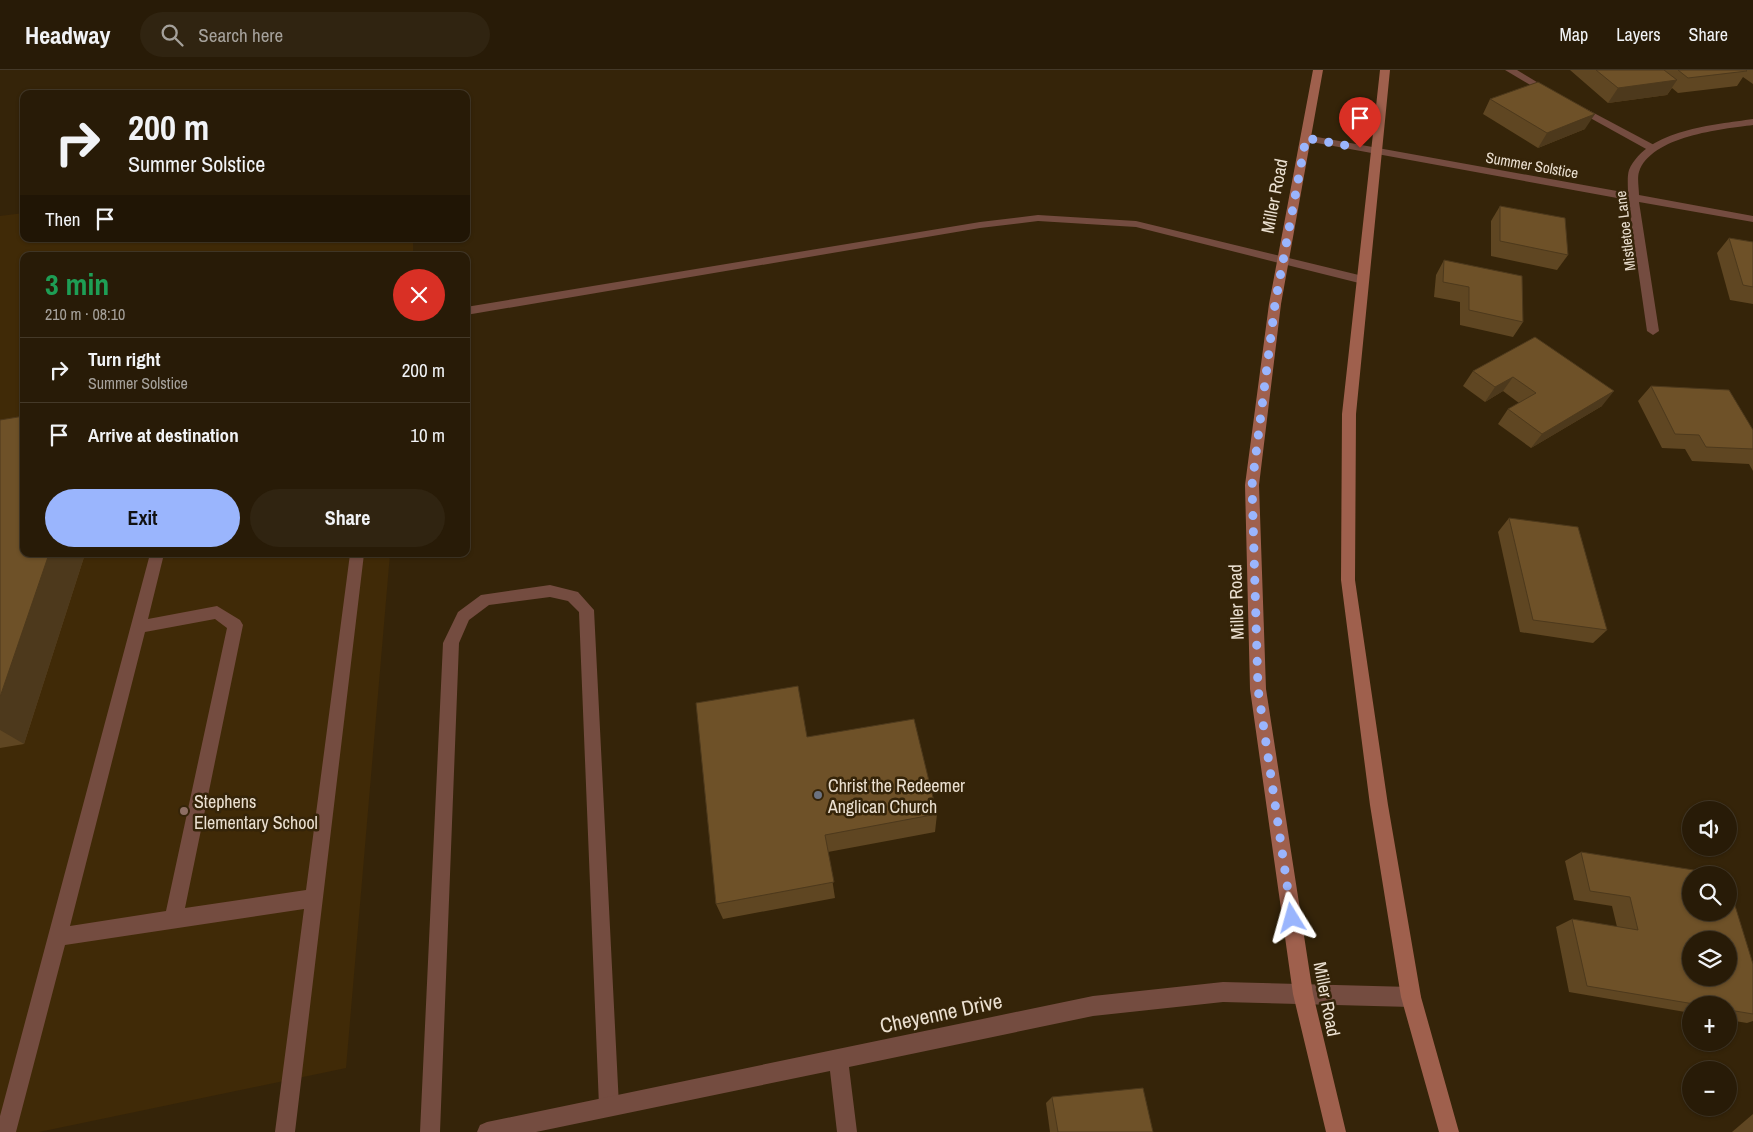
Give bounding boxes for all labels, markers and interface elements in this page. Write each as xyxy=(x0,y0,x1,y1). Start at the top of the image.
search box xyxy=(140,12,490,57)
text: Headway xyxy=(25,19,110,51)
icon: search xyxy=(158,21,186,49)
text: Search here xyxy=(198,22,283,48)
text: Map xyxy=(1560,22,1588,47)
text: Layers xyxy=(1616,22,1661,47)
text: Share xyxy=(1689,22,1728,47)
pin xyxy=(1339,97,1381,148)
text: 200 m xyxy=(128,104,209,151)
icon: arrive xyxy=(1346,104,1374,132)
icon: right xyxy=(45,110,110,175)
street label: Summer Solstice xyxy=(1484,147,1580,183)
text: Summer Solstice xyxy=(128,149,265,179)
street label: Miller Road xyxy=(1255,157,1293,235)
street label: Mistletoe Lane xyxy=(1610,190,1640,272)
icon: arrive xyxy=(91,205,119,233)
text: Then xyxy=(45,206,81,232)
text: 3 min xyxy=(45,264,109,304)
button: close xyxy=(393,269,445,321)
text: 210 m · 08:10 xyxy=(45,303,125,325)
text: Turn right xyxy=(88,346,160,372)
icon: right xyxy=(45,356,73,384)
text: 200 m xyxy=(402,357,445,383)
text: Summer Solstice xyxy=(88,372,188,394)
icon: arrive xyxy=(45,421,73,449)
text: Arrive at destination xyxy=(88,422,239,448)
text: 10 m xyxy=(410,422,445,448)
button: Exit xyxy=(45,489,240,547)
button: Share xyxy=(250,489,445,547)
street label: Miller Road xyxy=(1222,564,1250,640)
place label: Christ the Redeemer Anglican Church xyxy=(827,773,965,819)
place label: Stephens Elementary School xyxy=(194,789,318,835)
marker: Christ the Redeemer Anglican Church xyxy=(812,789,824,801)
map controls xyxy=(1682,801,1737,1116)
button: sound xyxy=(1682,801,1737,856)
marker: Stephens Elementary School xyxy=(178,805,190,817)
button: search xyxy=(1682,866,1737,921)
position arrow xyxy=(1265,891,1317,943)
button: layers xyxy=(1682,931,1737,986)
street label: Miller Road xyxy=(1308,960,1346,1038)
street label: Cheyenne Drive xyxy=(877,986,1005,1040)
button: + xyxy=(1682,996,1737,1051)
button: − xyxy=(1682,1061,1737,1116)

